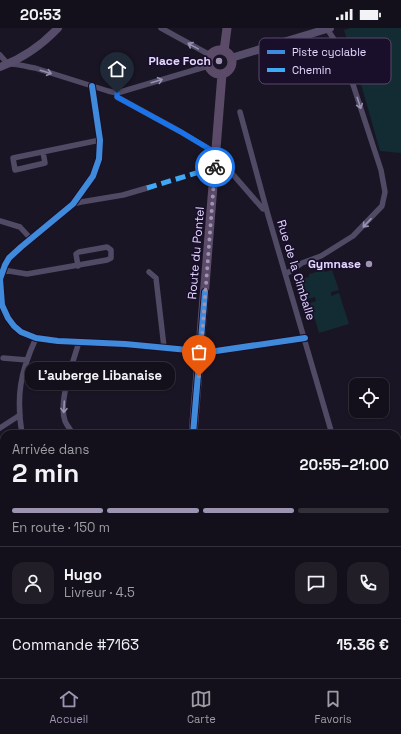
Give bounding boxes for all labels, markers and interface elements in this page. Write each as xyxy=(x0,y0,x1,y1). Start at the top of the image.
text: 20:53 xyxy=(20,5,61,24)
legend xyxy=(259,38,391,84)
one-way arrow xyxy=(187,42,199,50)
text: Piste cyclable xyxy=(292,45,366,59)
pin xyxy=(100,52,134,93)
place label: Place Foch xyxy=(149,53,211,69)
marker: Place Foch xyxy=(214,56,224,66)
icon: home xyxy=(106,58,128,80)
text: Chemin xyxy=(292,63,331,77)
one-way arrow xyxy=(39,69,52,76)
one-way arrow xyxy=(150,77,163,84)
one-way arrow xyxy=(356,96,363,109)
courier xyxy=(195,147,235,187)
icon: bike xyxy=(204,156,226,178)
street label: Route du Pontel xyxy=(184,206,208,300)
street label: Rue de la Cimballe xyxy=(273,218,319,322)
one-way arrow xyxy=(362,218,371,228)
place label: Gymnase xyxy=(308,256,361,272)
marker: Gymnase xyxy=(364,259,374,269)
pin xyxy=(182,335,216,376)
icon: bag xyxy=(188,341,210,363)
callout: L'auberge Libanaise xyxy=(25,362,175,390)
text: L'auberge Libanaise xyxy=(38,367,162,384)
map controls xyxy=(349,378,389,418)
button: locate xyxy=(349,378,389,418)
one-way arrow xyxy=(60,400,68,413)
text: Arrivée dans xyxy=(12,441,89,458)
text: 20:55–21:00 xyxy=(300,455,389,474)
text: 2 min xyxy=(12,456,79,490)
text: En route · 150 m xyxy=(12,519,110,536)
button: person xyxy=(12,562,54,604)
button: chat xyxy=(295,562,337,604)
button: phone xyxy=(347,562,389,604)
text: Hugo xyxy=(64,565,102,584)
text: Livreur · 4.5 xyxy=(64,584,135,601)
text: Commande #7163 xyxy=(12,635,139,654)
text: 15.36 € xyxy=(336,635,389,654)
tab: Accueil xyxy=(49,688,88,726)
tab: Carte xyxy=(187,688,216,726)
tab: Favoris xyxy=(315,688,352,726)

